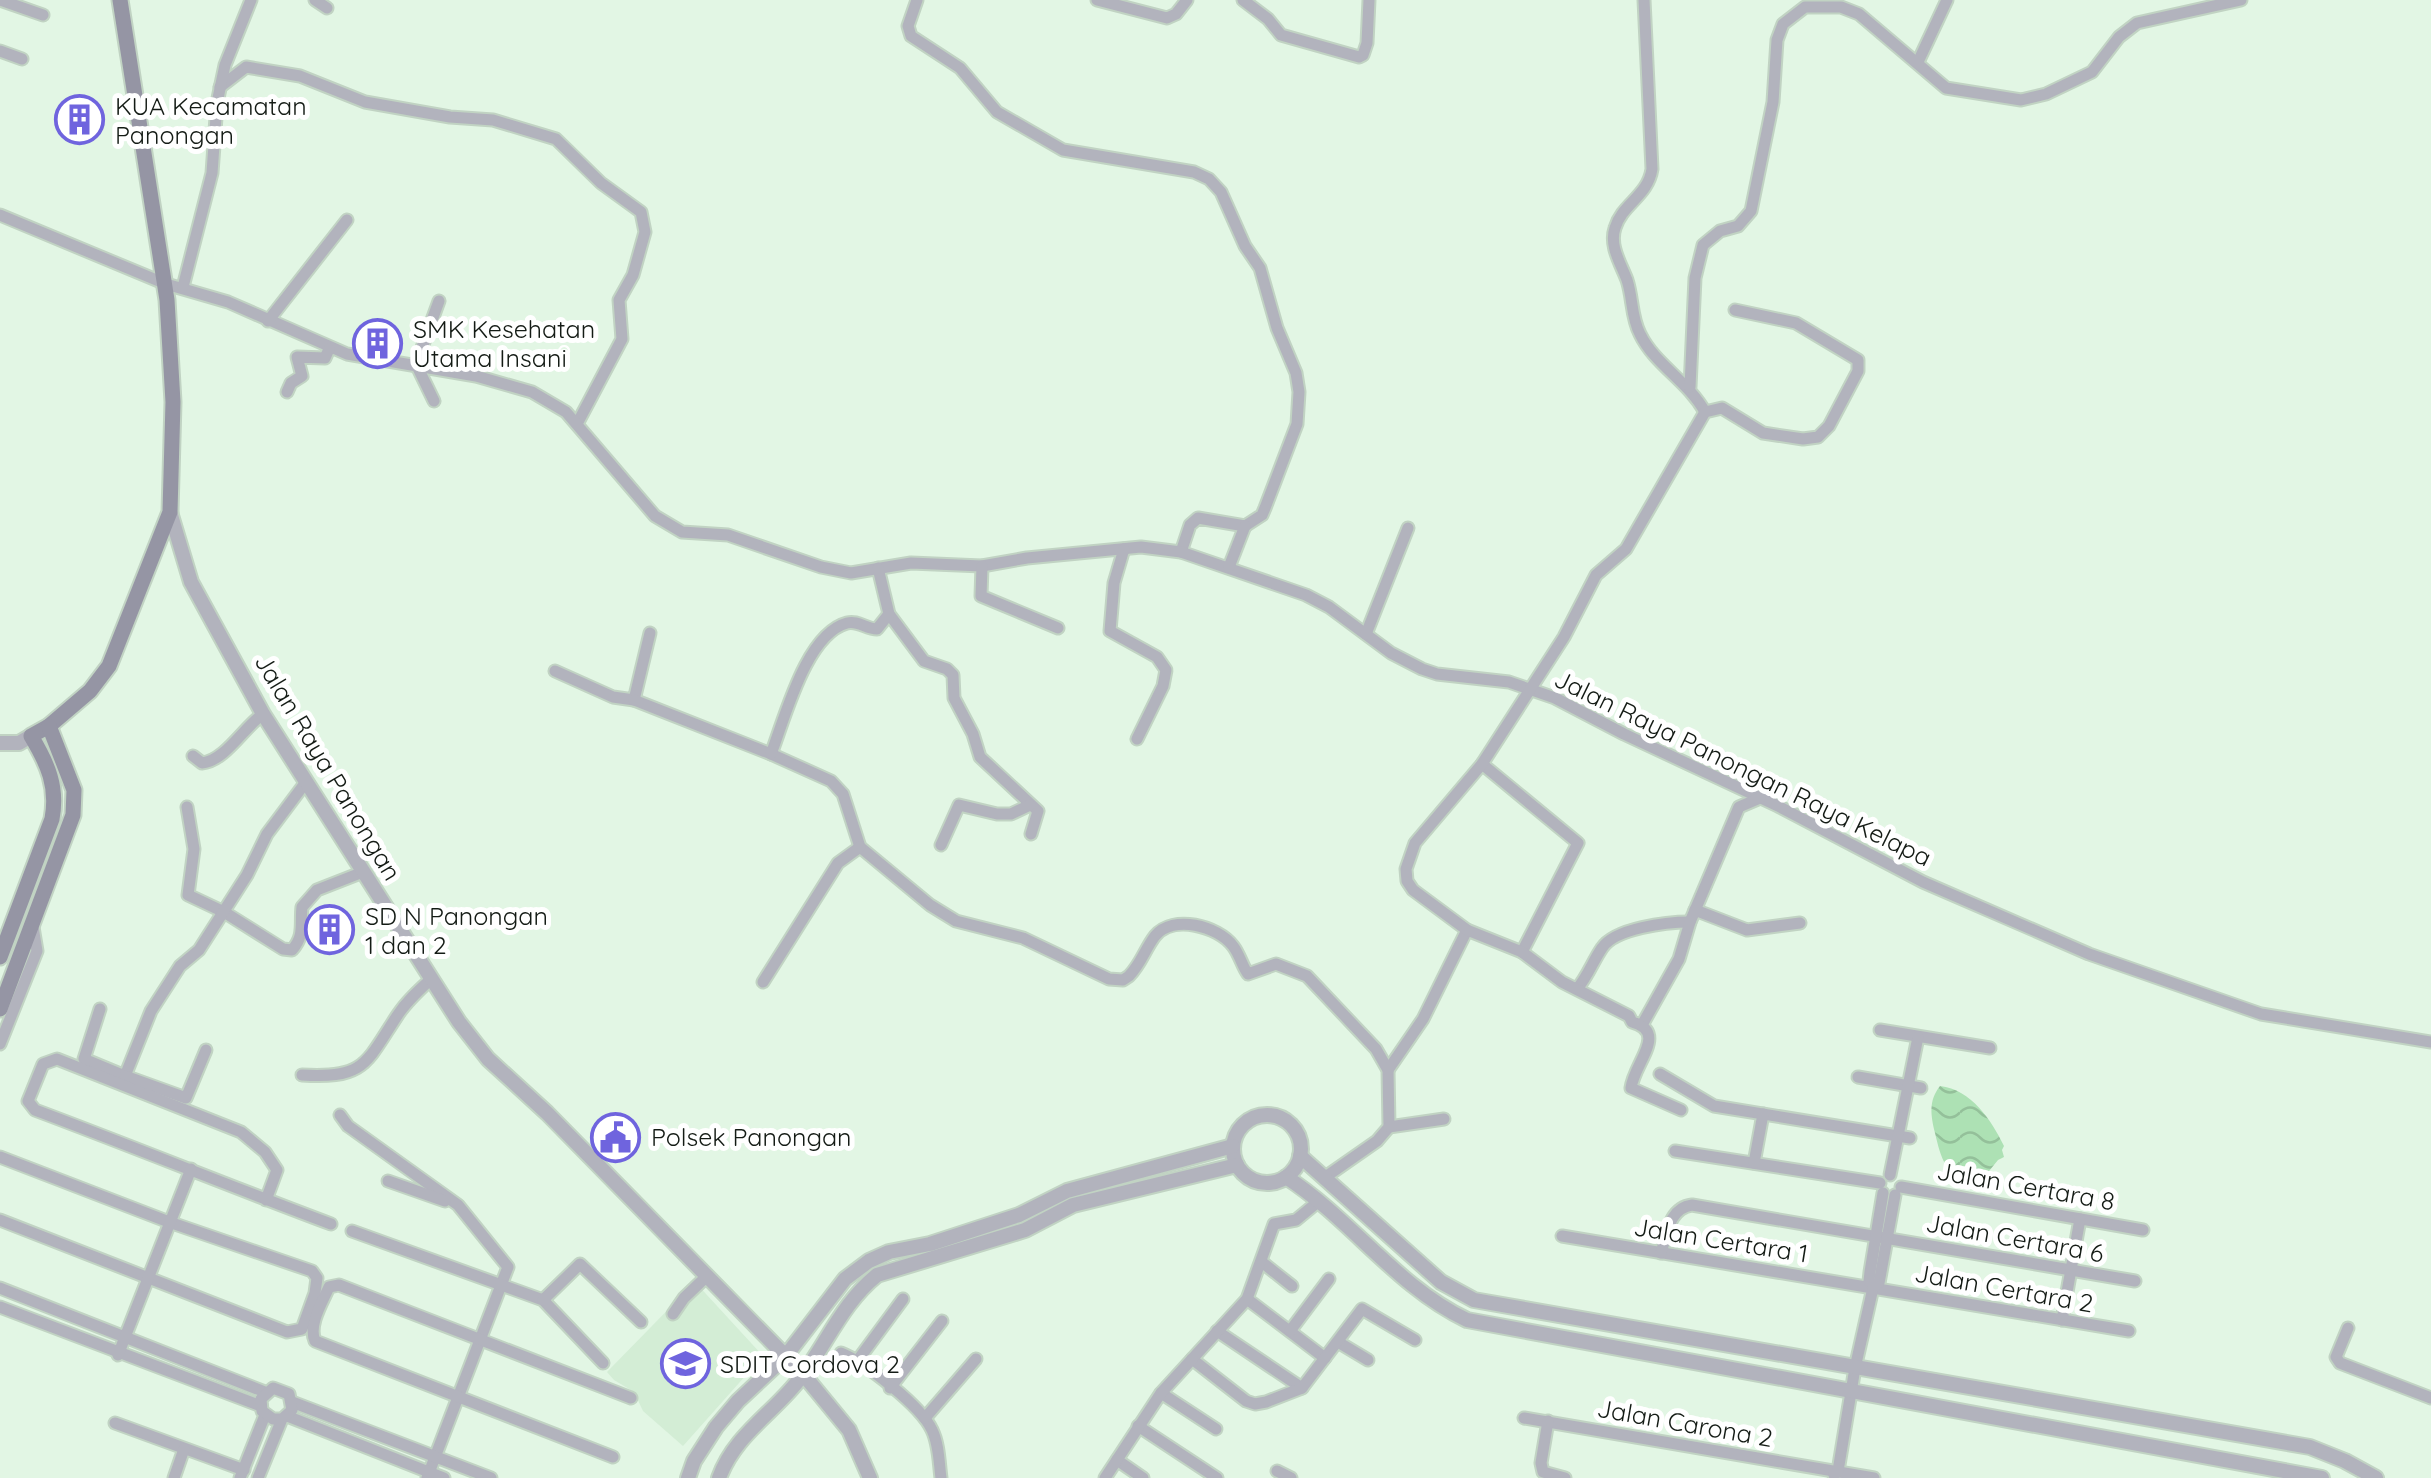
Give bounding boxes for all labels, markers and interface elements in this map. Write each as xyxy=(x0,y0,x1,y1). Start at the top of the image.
place label: KUA Kecamatan Panongan xyxy=(115,90,307,150)
building icon: KUA Kecamatan Panongan xyxy=(54,94,106,146)
place label: SMK Kesehatan Utama Insani xyxy=(413,313,595,373)
building icon: SMK Kesehatan Utama Insani xyxy=(352,317,404,369)
street label: Jalan Raya Panongan xyxy=(248,648,408,886)
street label: Jalan Raya Panongan Raya Kelapa xyxy=(1550,663,1937,873)
place label: SD N Panongan 1 dan 2 xyxy=(365,900,548,960)
building icon: SD N Panongan 1 dan 2 xyxy=(304,904,356,956)
public building icon: Polsek Panongan xyxy=(590,1111,642,1163)
place label: Polsek Panongan xyxy=(651,1121,852,1152)
street label: Jalan Certara 8 xyxy=(1935,1155,2117,1216)
street label: Jalan Certara 6 xyxy=(1924,1207,2106,1268)
street label: Jalan Certara 1 xyxy=(1632,1210,1810,1269)
street label: Jalan Certara 2 xyxy=(1913,1257,2096,1318)
school or university icon: SDIT Cordova 2 xyxy=(659,1338,711,1390)
place label: SDIT Cordova 2 xyxy=(720,1348,900,1379)
street label: Jalan Carona 2 xyxy=(1595,1392,1775,1453)

